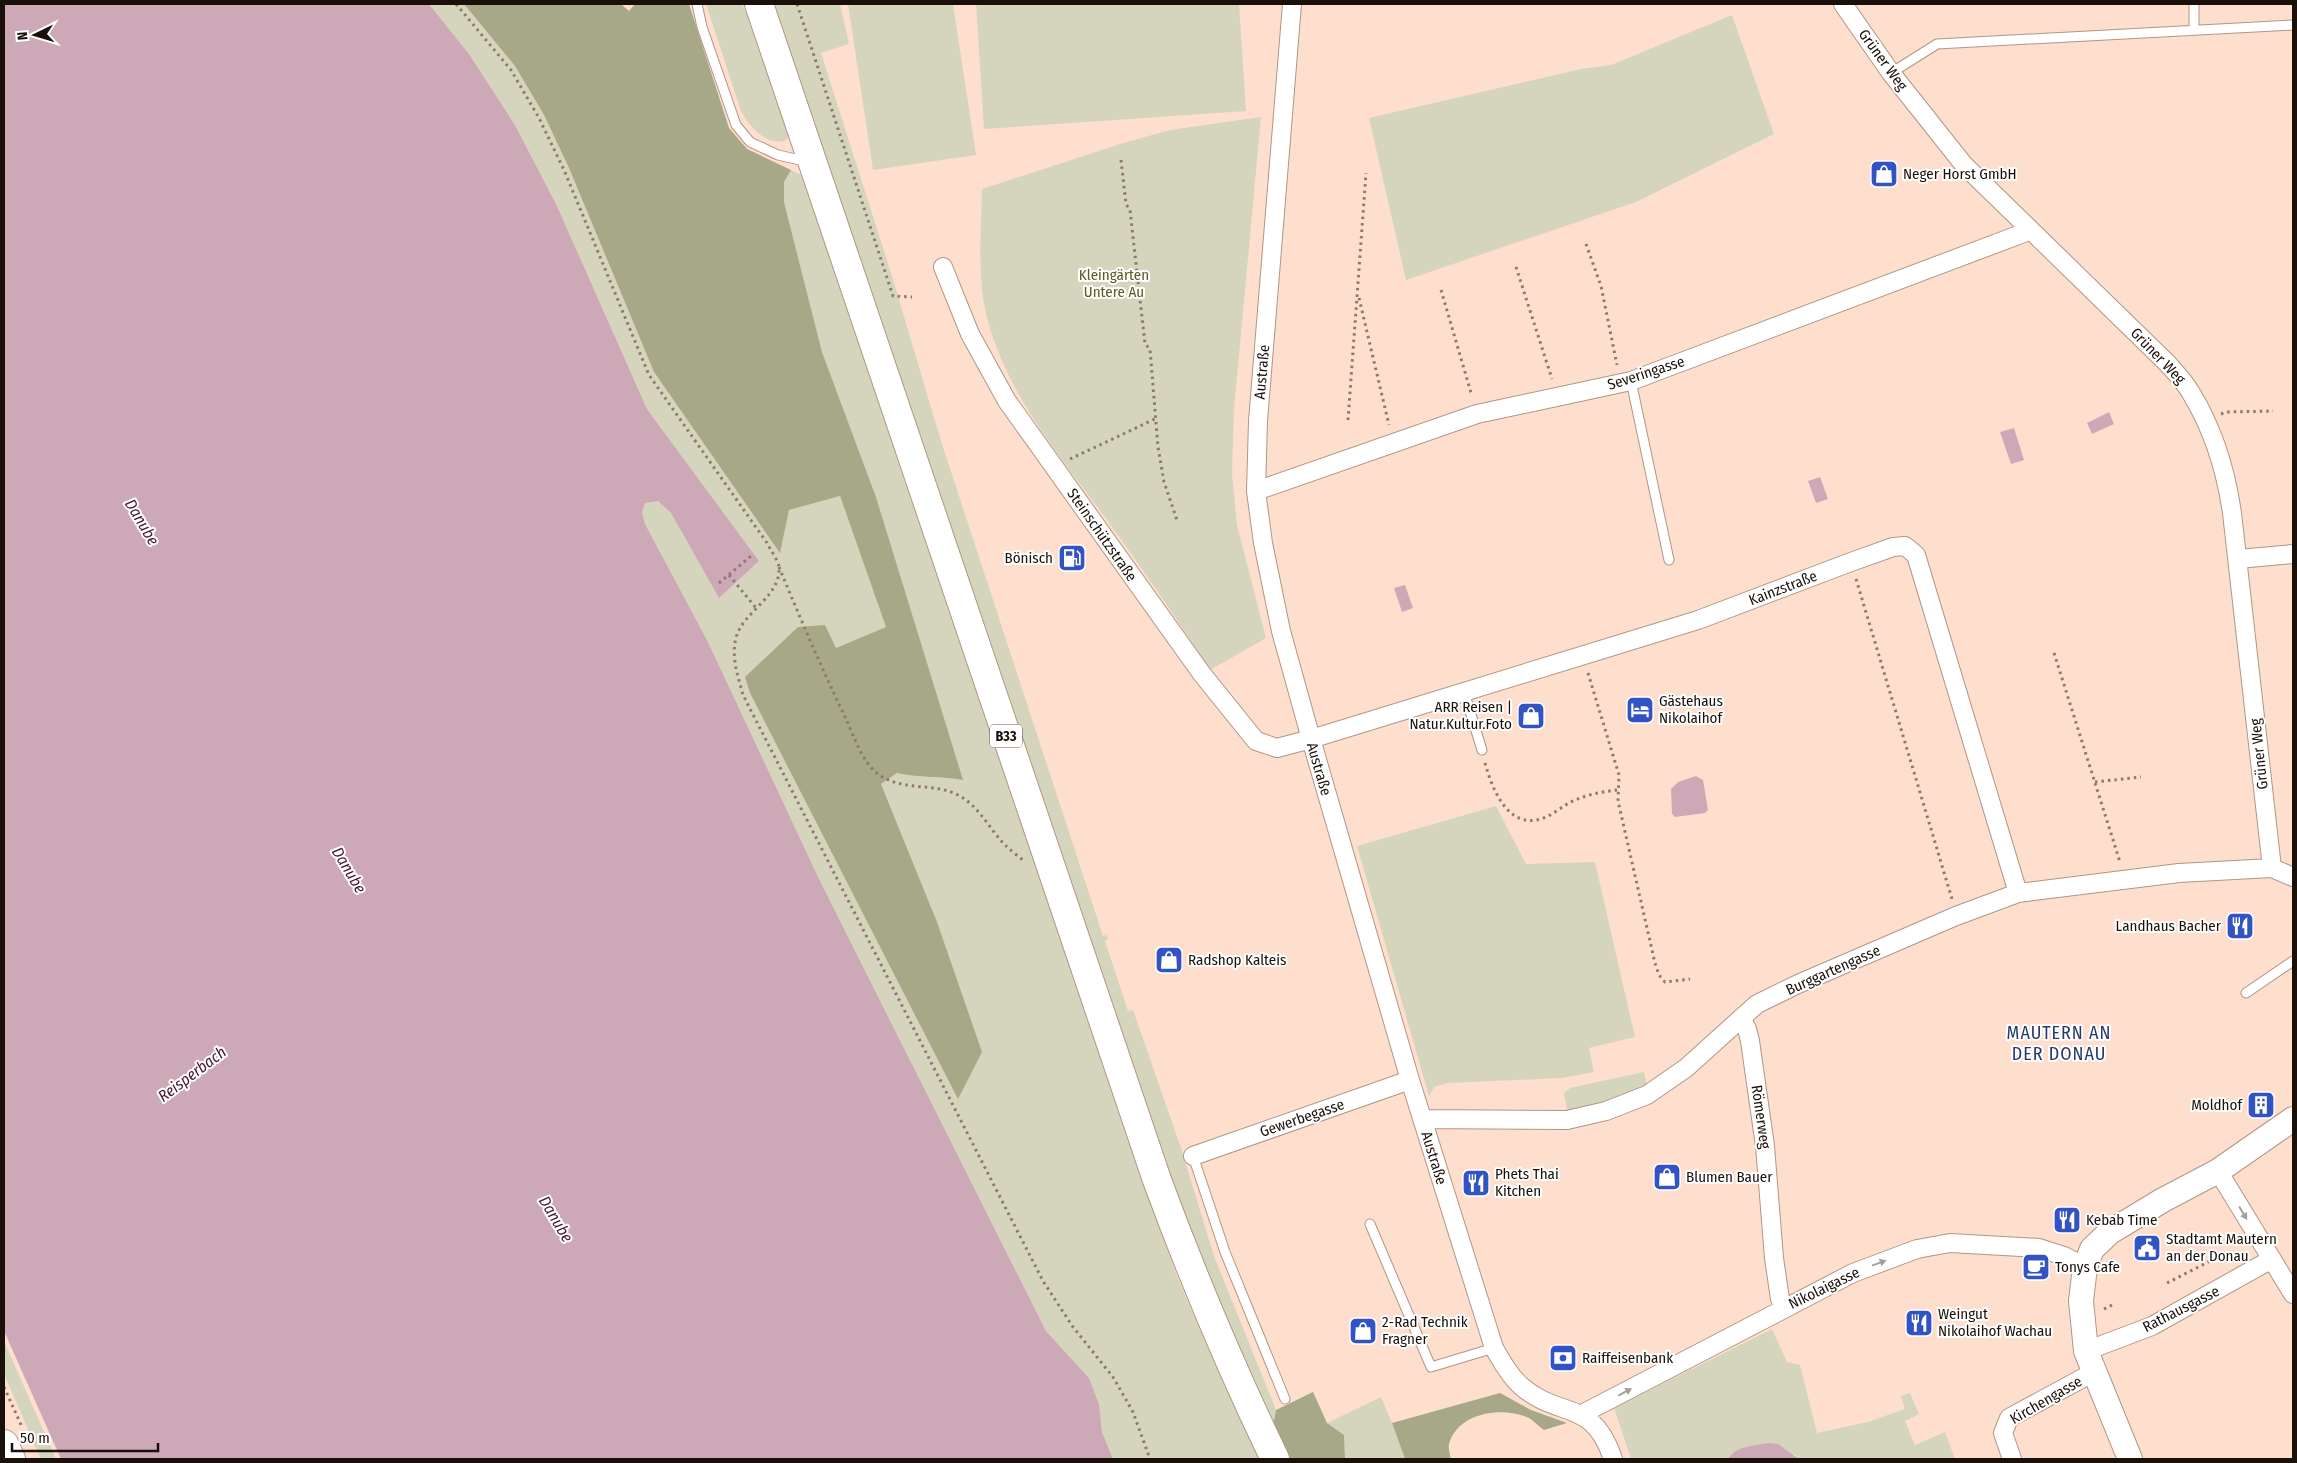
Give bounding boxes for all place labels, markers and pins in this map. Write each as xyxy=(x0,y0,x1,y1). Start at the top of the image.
shop icon: Neger Horst GmbH xyxy=(1869,159,1899,189)
place label: Neger Horst GmbH xyxy=(1903,165,2017,183)
fuel station icon: Bönisch xyxy=(1057,543,1087,573)
place label: Bönisch xyxy=(1004,549,1053,567)
place label: Gästehaus Nikolaihof xyxy=(1659,692,1723,727)
hotel icon: Gästehaus Nikolaihof xyxy=(1625,695,1655,725)
place label: ARR Reisen | Natur.Kultur.Foto xyxy=(1410,698,1512,733)
shop icon: ARR Reisen | Natur.Kultur.Foto xyxy=(1516,701,1546,731)
restaurant icon: Landhaus Bacher xyxy=(2225,911,2255,941)
place label: Landhaus Bacher xyxy=(2116,917,2222,935)
shop icon: Radshop Kalteis xyxy=(1154,945,1184,975)
place label: Radshop Kalteis xyxy=(1188,951,1286,969)
building icon: Moldhof xyxy=(2246,1090,2276,1120)
place label: Moldhof xyxy=(2191,1096,2243,1114)
shop icon: Blumen Bauer xyxy=(1652,1162,1682,1192)
place label: Phets Thai Kitchen xyxy=(1495,1165,1559,1200)
restaurant icon: Phets Thai Kitchen xyxy=(1461,1168,1491,1198)
place label: Blumen Bauer xyxy=(1686,1168,1773,1186)
restaurant icon: Kebab Time xyxy=(2052,1205,2082,1235)
place label: Kebab Time xyxy=(2086,1211,2158,1229)
place label: Stadtamt Mautern an der Donau xyxy=(2166,1230,2277,1265)
public building icon: Stadtamt Mautern an der Donau xyxy=(2132,1233,2162,1263)
cafe icon: Tonys Cafe xyxy=(2021,1252,2051,1282)
place label: Tonys Cafe xyxy=(2055,1258,2120,1276)
place label: Weingut Nikolaihof Wachau xyxy=(1938,1305,2052,1340)
restaurant icon: Weingut Nikolaihof Wachau xyxy=(1904,1308,1934,1338)
place label: 2-Rad Technik Fragner xyxy=(1382,1313,1468,1348)
shop icon: 2-Rad Technik Fragner xyxy=(1348,1316,1378,1346)
bank icon: Raiffeisenbank xyxy=(1548,1343,1578,1373)
place label: Raiffeisenbank xyxy=(1582,1349,1673,1367)

